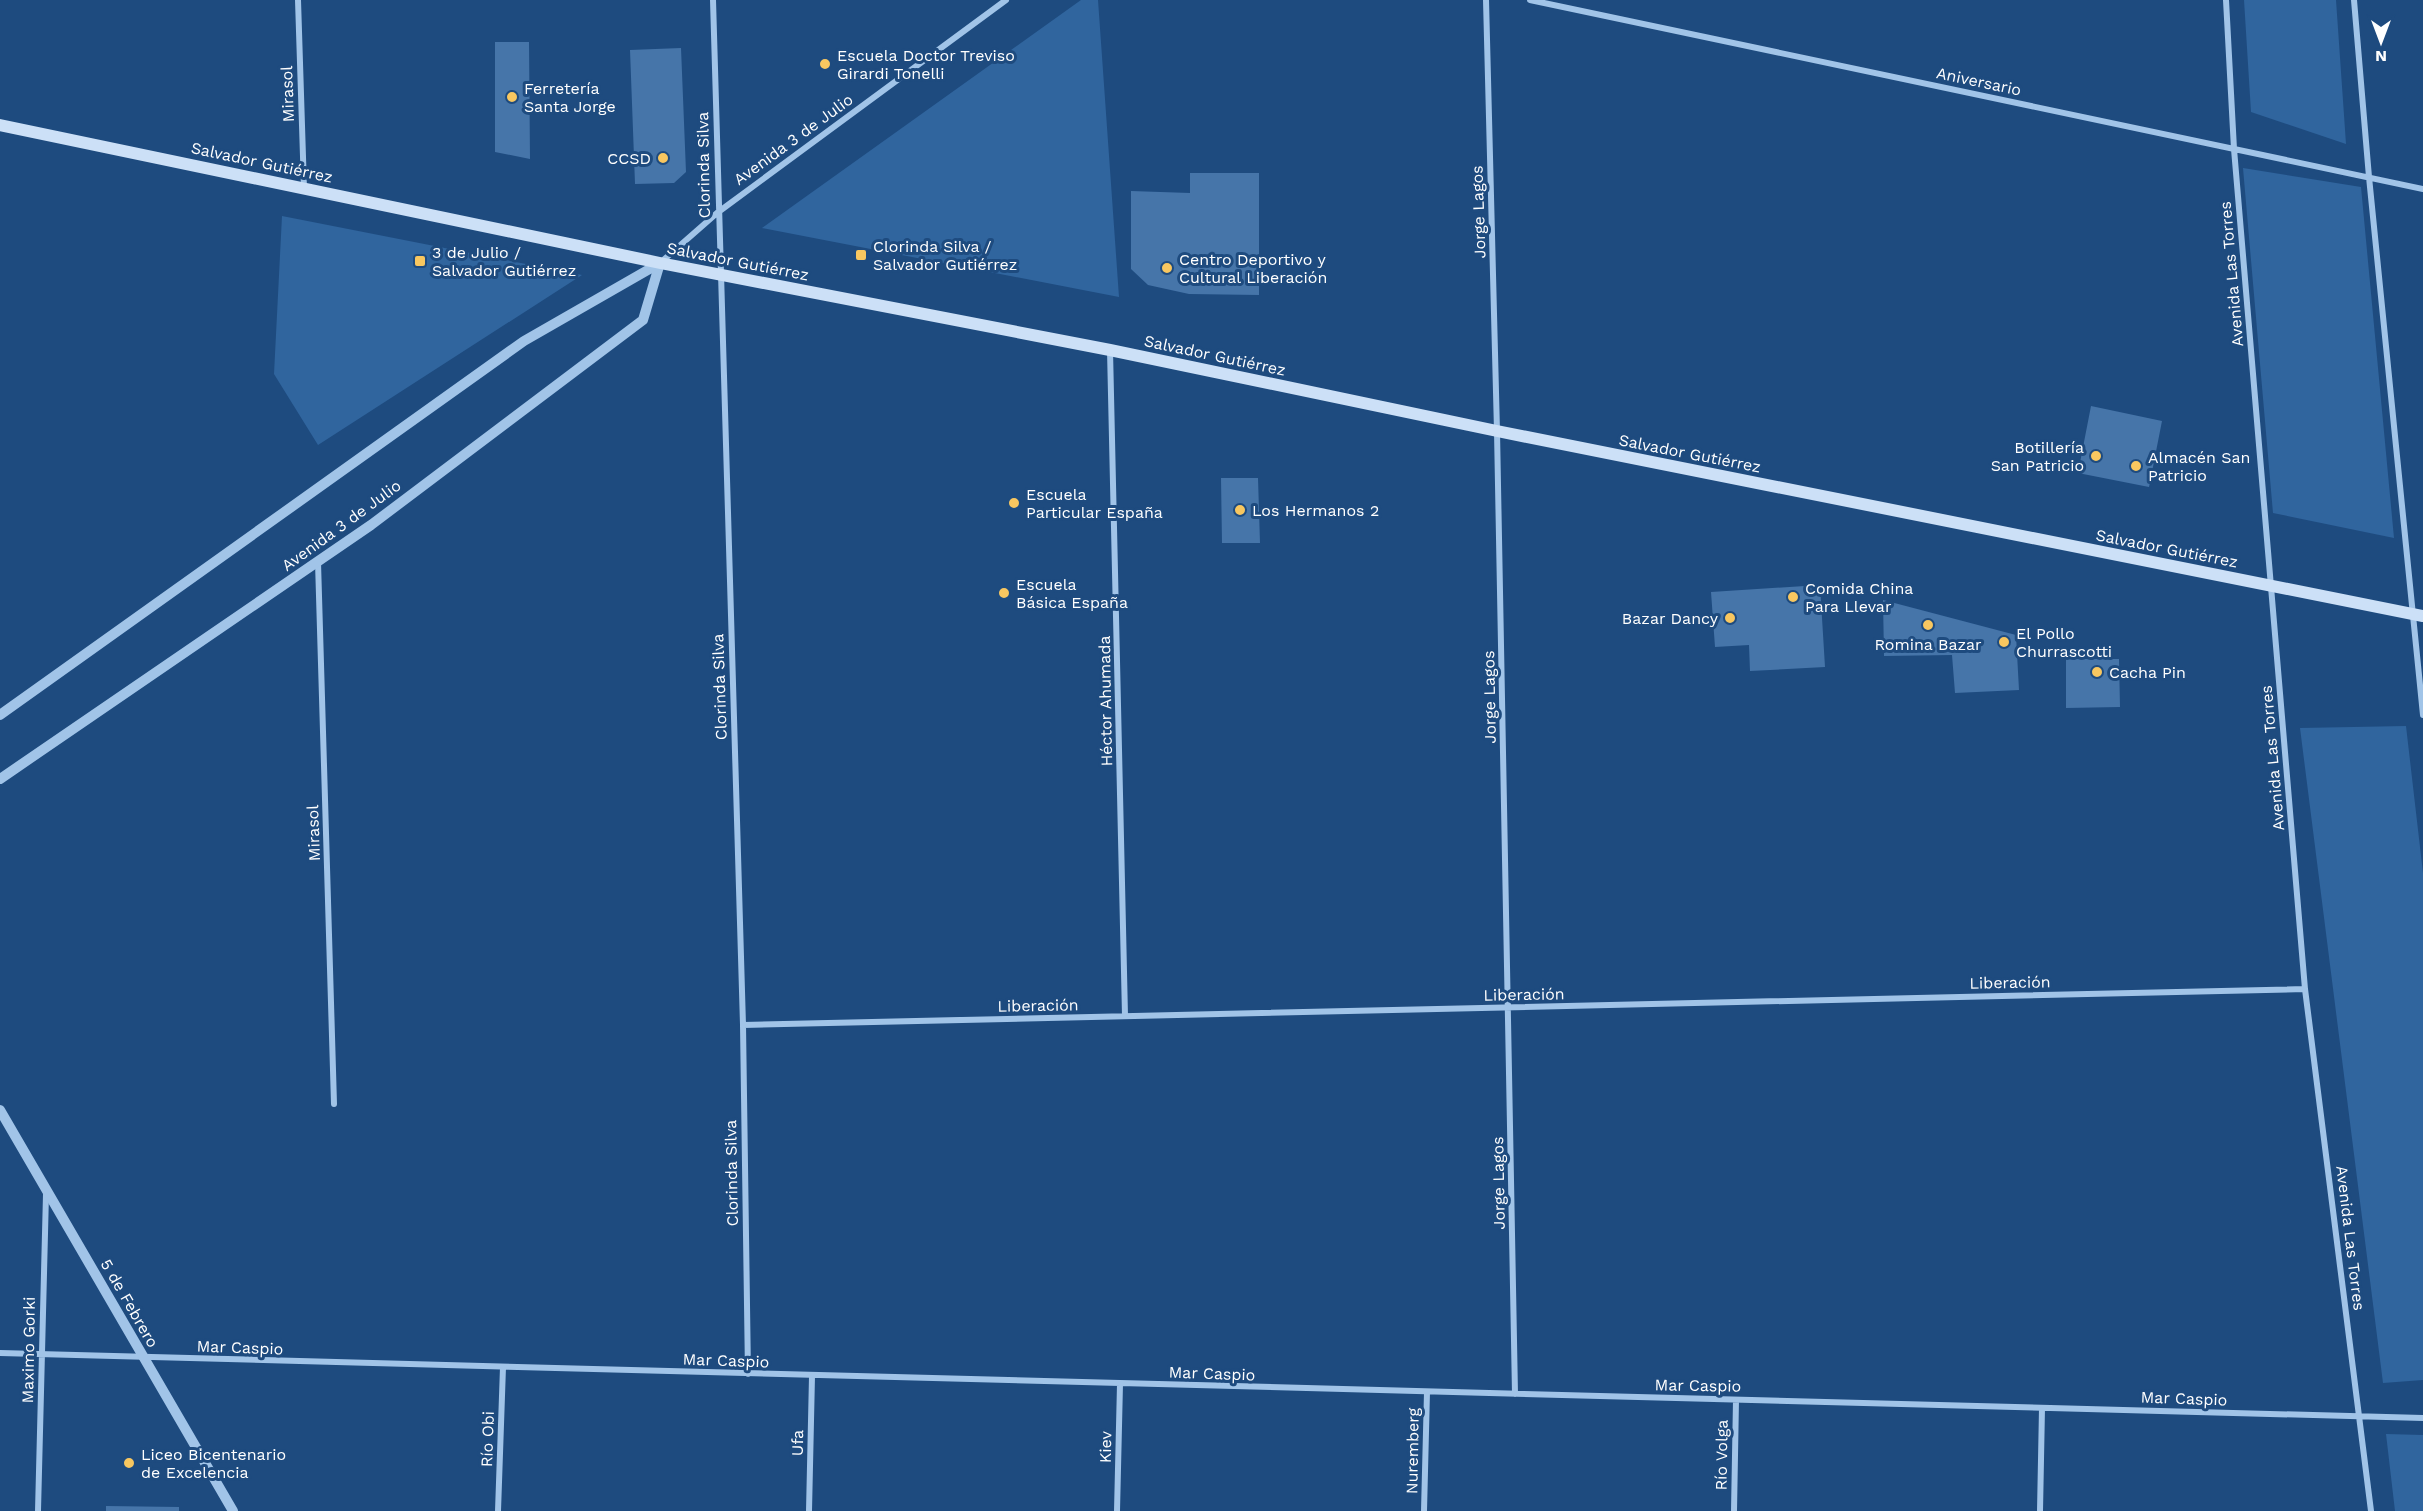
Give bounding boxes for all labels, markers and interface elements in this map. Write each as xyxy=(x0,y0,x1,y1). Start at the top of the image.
north arrow xyxy=(2351,12,2411,72)
place label: Escuela Doctor Treviso Girardi Tonelli xyxy=(837,46,1015,83)
text: N xyxy=(2375,47,2387,66)
marker: Escuela Doctor Treviso Girardi Tonelli xyxy=(818,57,832,71)
street label: Aniversario xyxy=(1935,63,2023,100)
street label: Mirasol xyxy=(277,65,298,122)
place label: Ferretería Santa Jorge xyxy=(524,79,616,116)
marker: Ferretería Santa Jorge xyxy=(505,90,519,104)
street label: Avenida 3 de Julio xyxy=(730,90,857,189)
street label: Clorinda Silva xyxy=(693,112,714,218)
street label: Salvador Gutiérrez xyxy=(189,138,334,187)
place label: CCSD xyxy=(607,149,651,168)
marker: CCSD xyxy=(656,151,670,165)
street label: Jorge Lagos xyxy=(1467,165,1490,259)
street label: Avenida Las Torres xyxy=(2216,200,2247,347)
place label: Clorinda Silva / Salvador Gutiérrez xyxy=(873,237,1017,274)
street label: Salvador Gutiérrez xyxy=(665,238,811,285)
place label: 3 de Julio / Salvador Gutiérrez xyxy=(432,243,576,280)
marker: Clorinda Silva / Salvador Gutiérrez xyxy=(854,248,868,262)
place label: Centro Deportivo y Cultural Liberación xyxy=(1179,250,1327,287)
marker: 3 de Julio / Salvador Gutiérrez xyxy=(413,254,427,268)
marker: Centro Deportivo y Cultural Liberación xyxy=(1160,261,1174,275)
street label: Salvador Gutiérrez xyxy=(1142,331,1287,380)
street label: Salvador Gutiérrez xyxy=(1617,430,1763,477)
place label: Botillería San Patricio xyxy=(1991,438,2084,475)
place label: Almacén San Patricio xyxy=(2148,448,2250,485)
marker: Botillería San Patricio xyxy=(2089,449,2103,463)
marker: Almacén San Patricio xyxy=(2129,459,2143,473)
street label: Avenida 3 de Julio xyxy=(278,476,405,575)
place label: Escuela Particular España xyxy=(1026,485,1163,522)
marker: Escuela Particular España xyxy=(1007,496,1021,510)
place label: Los Hermanos 2 xyxy=(1252,501,1379,520)
marker: Los Hermanos 2 xyxy=(1233,503,1247,517)
street label: Salvador Gutiérrez xyxy=(2094,525,2240,572)
place label: Escuela Básica España xyxy=(1016,575,1128,612)
place label: Comida China Para Llevar xyxy=(1805,579,1913,616)
marker: Escuela Básica España xyxy=(997,586,1011,600)
marker: Comida China Para Llevar xyxy=(1786,590,1800,604)
place label: Bazar Dancy xyxy=(1622,609,1719,628)
marker: Bazar Dancy xyxy=(1723,611,1737,625)
marker: Romina Bazar xyxy=(1921,618,1935,632)
place label: El Pollo Churrascotti xyxy=(2016,624,2112,661)
street label: Clorinda Silva xyxy=(708,633,731,741)
street label: Héctor Ahumada xyxy=(1095,635,1116,767)
place label: Romina Bazar xyxy=(1874,635,1982,654)
marker: El Pollo Churrascotti xyxy=(1997,635,2011,649)
street label: Jorge Lagos xyxy=(1479,650,1500,744)
place label: Cacha Pin xyxy=(2109,663,2186,682)
marker: Cacha Pin xyxy=(2090,665,2104,679)
street label: Avenida Las Torres xyxy=(2257,684,2288,831)
street label: Mirasol xyxy=(303,804,324,861)
street label: Liberación xyxy=(1969,972,2051,993)
street label: Liberación xyxy=(1483,984,1565,1005)
street label: Liberación xyxy=(997,995,1079,1016)
street label: Clorinda Silva xyxy=(721,1120,742,1226)
street label: Jorge Lagos xyxy=(1488,1136,1509,1230)
street label: Avenida Las Torres xyxy=(2332,1164,2369,1312)
street label: 5 de Febrero xyxy=(97,1256,163,1351)
street label: Maximo Gorki xyxy=(18,1296,39,1404)
street label: Mar Caspio xyxy=(196,1336,284,1359)
street label: Mar Caspio xyxy=(682,1349,770,1372)
street label: Mar Caspio xyxy=(1168,1362,1256,1385)
street label: Mar Caspio xyxy=(1655,1375,1741,1396)
street label: Mar Caspio xyxy=(2140,1387,2228,1410)
street label: Nuremberg xyxy=(1402,1407,1423,1494)
street label: Río Obi xyxy=(477,1411,498,1467)
street label: Río Volga xyxy=(1711,1419,1732,1491)
street label: Ufa xyxy=(788,1430,807,1456)
street label: Kiev xyxy=(1096,1430,1115,1463)
place label: Liceo Bicentenario de Excelencia xyxy=(141,1445,286,1482)
marker: Liceo Bicentenario de Excelencia xyxy=(122,1456,136,1470)

